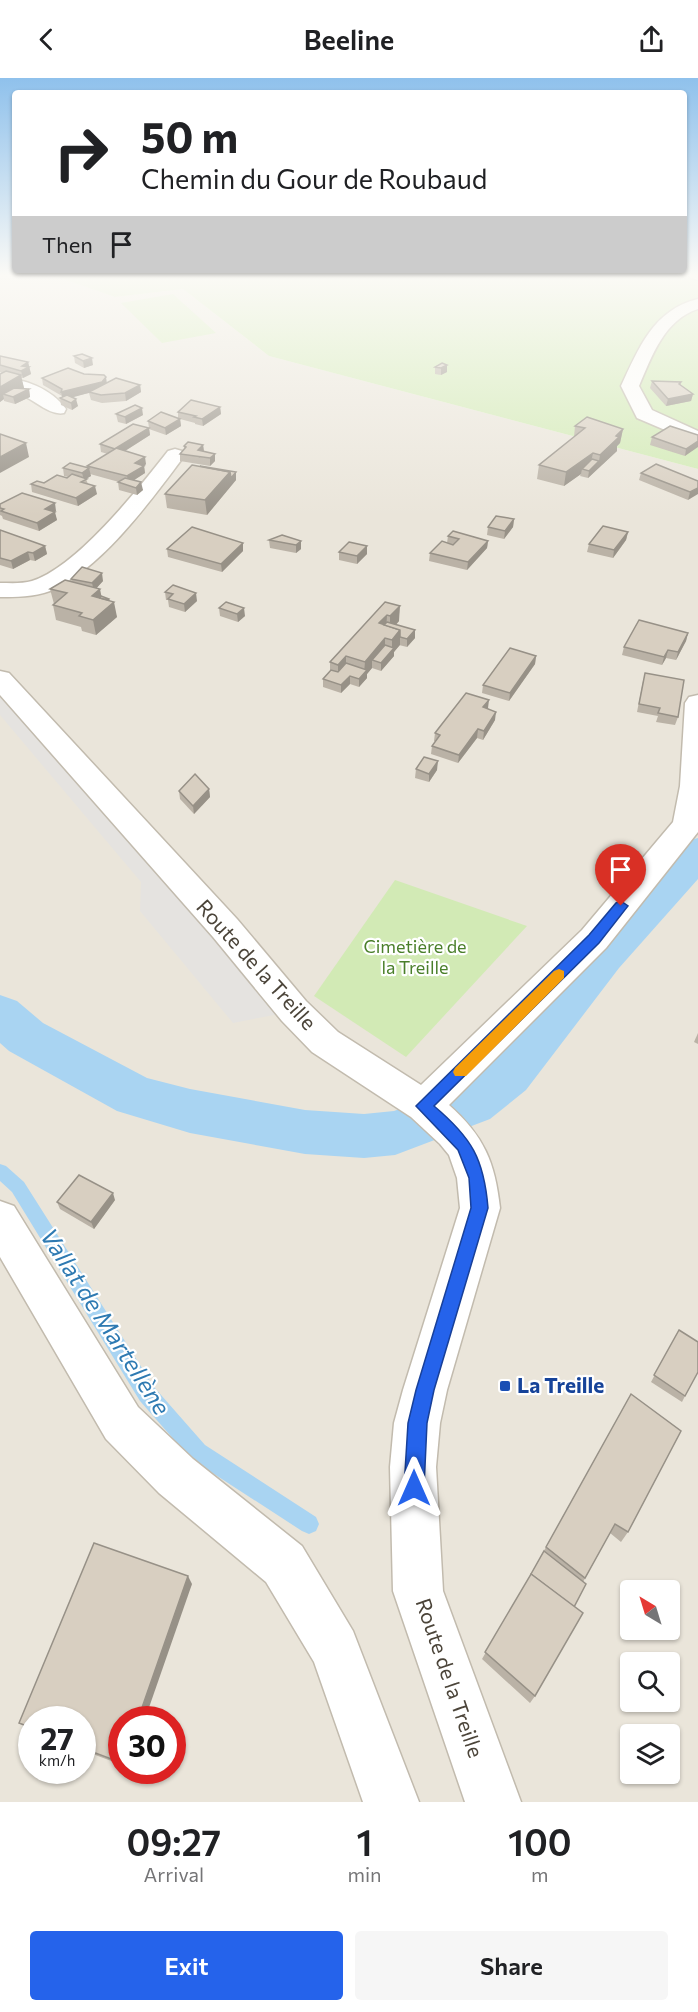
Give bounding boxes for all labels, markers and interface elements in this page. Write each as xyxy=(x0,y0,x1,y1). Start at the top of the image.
icon: back xyxy=(30,23,63,56)
text: Beeline xyxy=(304,23,394,56)
icon: share xyxy=(635,23,668,56)
text: 50 m xyxy=(141,110,238,162)
icon: right xyxy=(42,114,120,192)
text: Chemin du Gour de Roubaud xyxy=(141,162,487,195)
icon: arrive xyxy=(105,228,138,261)
text: Then xyxy=(42,231,93,258)
pin xyxy=(595,844,646,906)
icon: arrive xyxy=(604,853,637,886)
street label: Route de la Treille xyxy=(192,894,322,1034)
park label: Cimetière de la Treille xyxy=(363,935,467,978)
water label: Vallat de Martellène xyxy=(35,1222,178,1420)
place label: La Treille xyxy=(517,1372,604,1397)
marker: La Treille xyxy=(498,1379,512,1393)
position arrow xyxy=(382,1456,446,1520)
north arrow xyxy=(620,1580,680,1640)
map controls xyxy=(620,1580,680,1784)
street label: Route de la Treille xyxy=(411,1595,489,1760)
button: search xyxy=(620,1652,680,1712)
speed limit sign: 30 xyxy=(108,1706,186,1784)
text: 27 xyxy=(40,1719,74,1756)
button: layers xyxy=(620,1724,680,1784)
text: km/h xyxy=(39,1751,75,1769)
text: 09:27 xyxy=(126,1819,221,1863)
text: 1 xyxy=(357,1819,373,1863)
text: 100 xyxy=(508,1819,572,1863)
text: Arrival xyxy=(143,1862,204,1886)
text: min xyxy=(348,1862,382,1886)
text: m xyxy=(531,1862,548,1886)
button: Exit xyxy=(30,1931,343,2000)
button: Share xyxy=(355,1931,668,2000)

